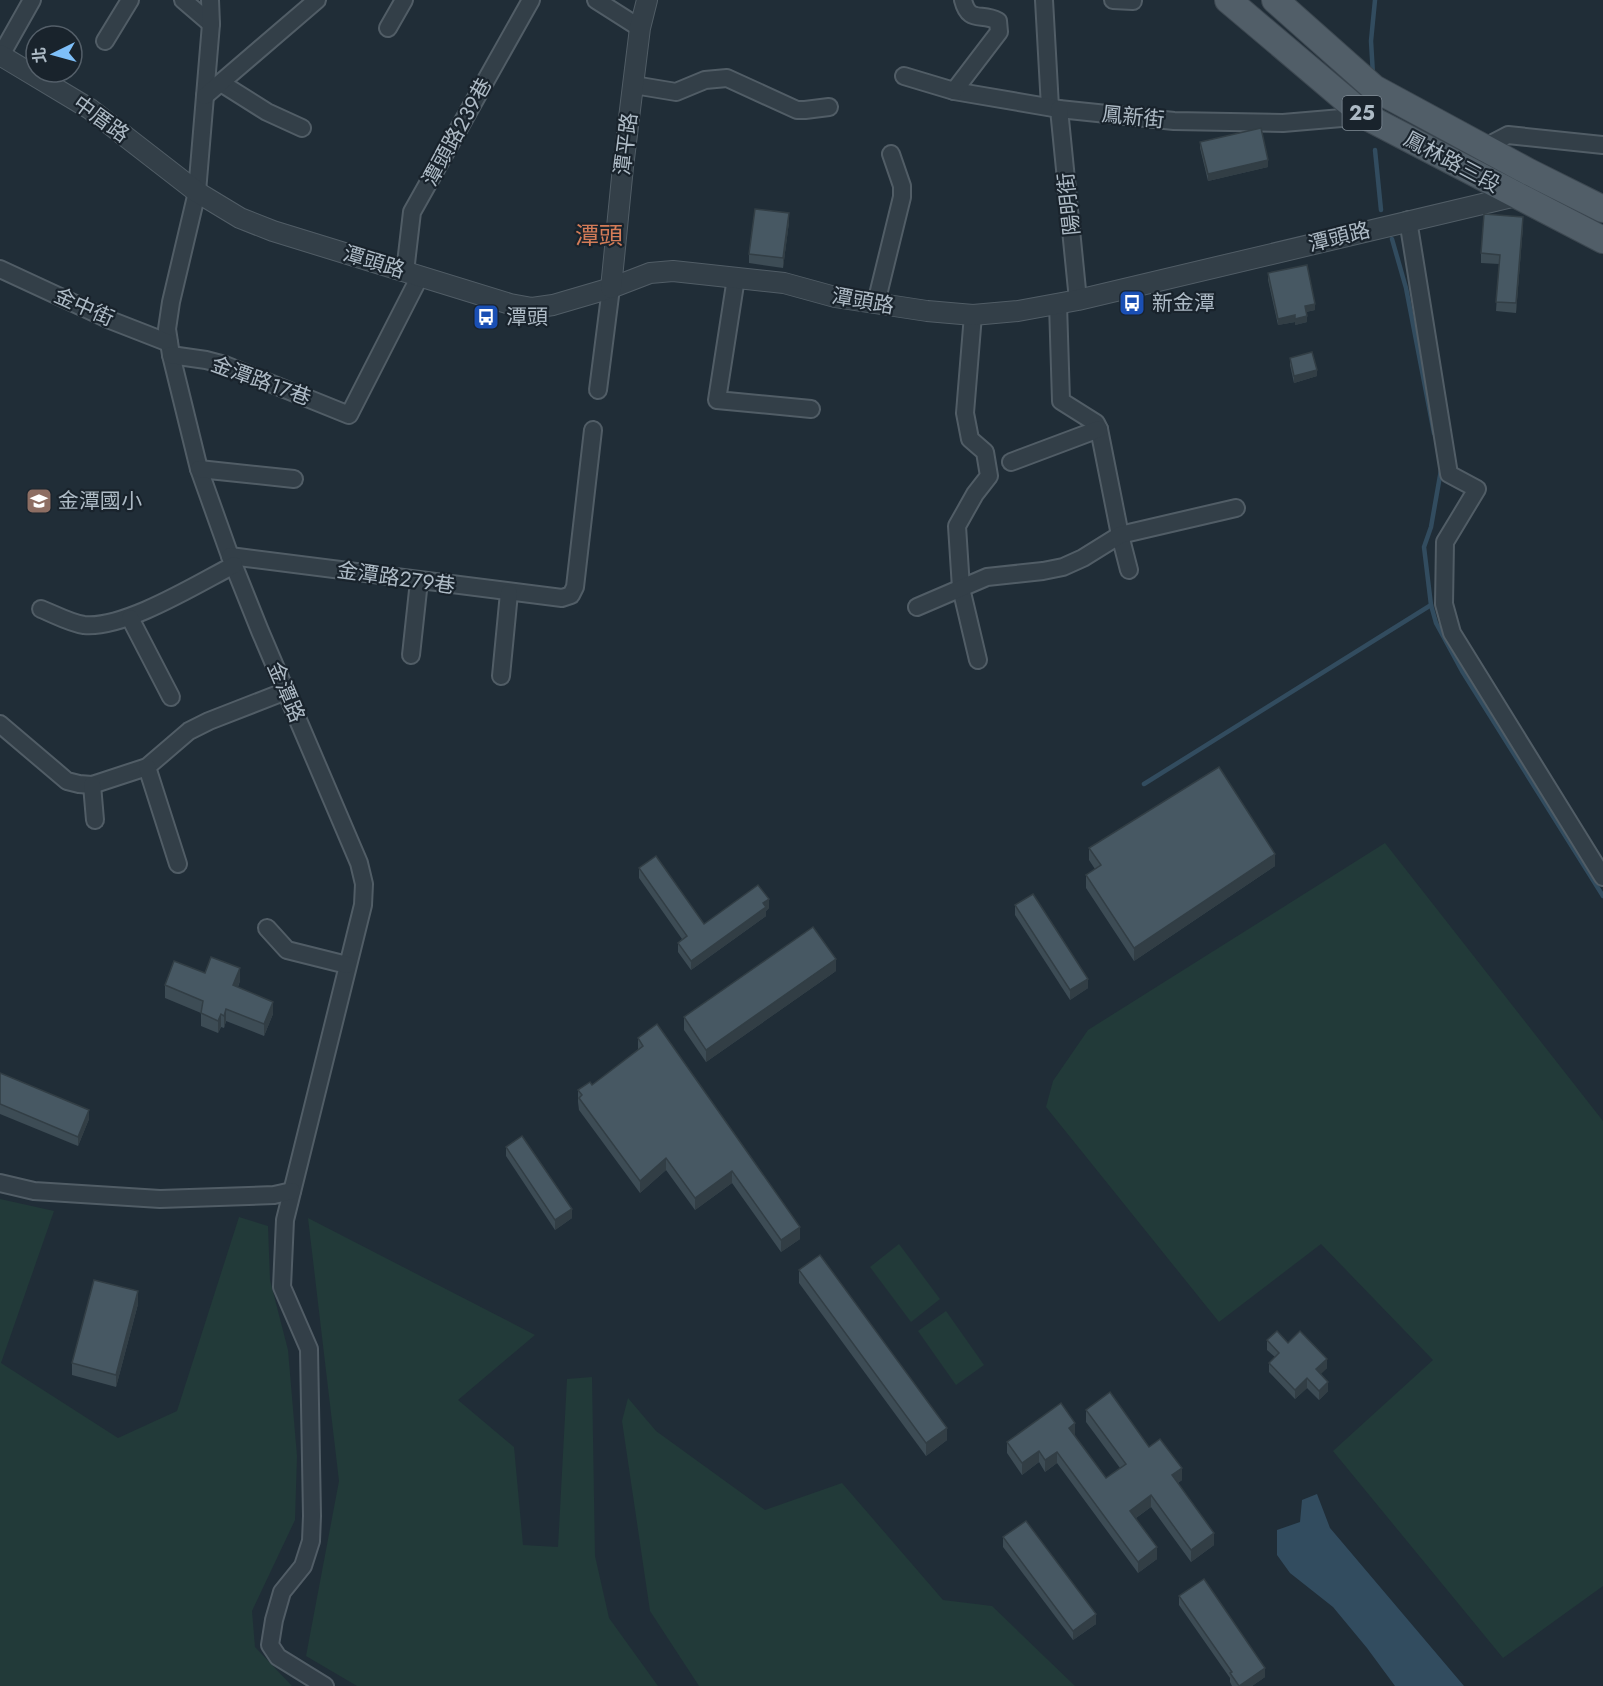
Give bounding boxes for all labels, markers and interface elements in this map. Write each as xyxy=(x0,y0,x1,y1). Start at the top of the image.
north arrow xyxy=(24,24,84,84)
text: 北 xyxy=(27,46,52,64)
street label: 潭頭路239巷 xyxy=(415,72,499,192)
street label: 中厝路 xyxy=(67,88,135,150)
road number: 25 xyxy=(1342,96,1382,130)
street label: 鳳新街 xyxy=(1100,99,1166,135)
street label: 潭平路 xyxy=(607,111,645,177)
street label: 鳳林路三段 xyxy=(1399,124,1505,200)
street label: 陽明街 xyxy=(1051,171,1087,237)
street label: 潭頭路 xyxy=(1305,215,1373,259)
district label: 潭頭 xyxy=(575,218,623,253)
street label: 潭頭路 xyxy=(339,238,409,286)
street label: 金中街 xyxy=(49,280,119,334)
street label: 潭頭路 xyxy=(829,281,897,321)
bus stop icon: 新金潭 xyxy=(1117,288,1147,318)
place label: 新金潭 xyxy=(1152,288,1215,318)
bus stop icon: 潭頭 xyxy=(471,302,501,332)
place label: 潭頭 xyxy=(506,302,548,332)
street label: 金潭路17巷 xyxy=(207,349,315,413)
school or university icon: 金潭國小 xyxy=(24,486,54,516)
place label: 金潭國小 xyxy=(58,486,142,516)
street label: 金潭路279巷 xyxy=(335,555,457,601)
street label: 金潭路 xyxy=(260,657,312,727)

